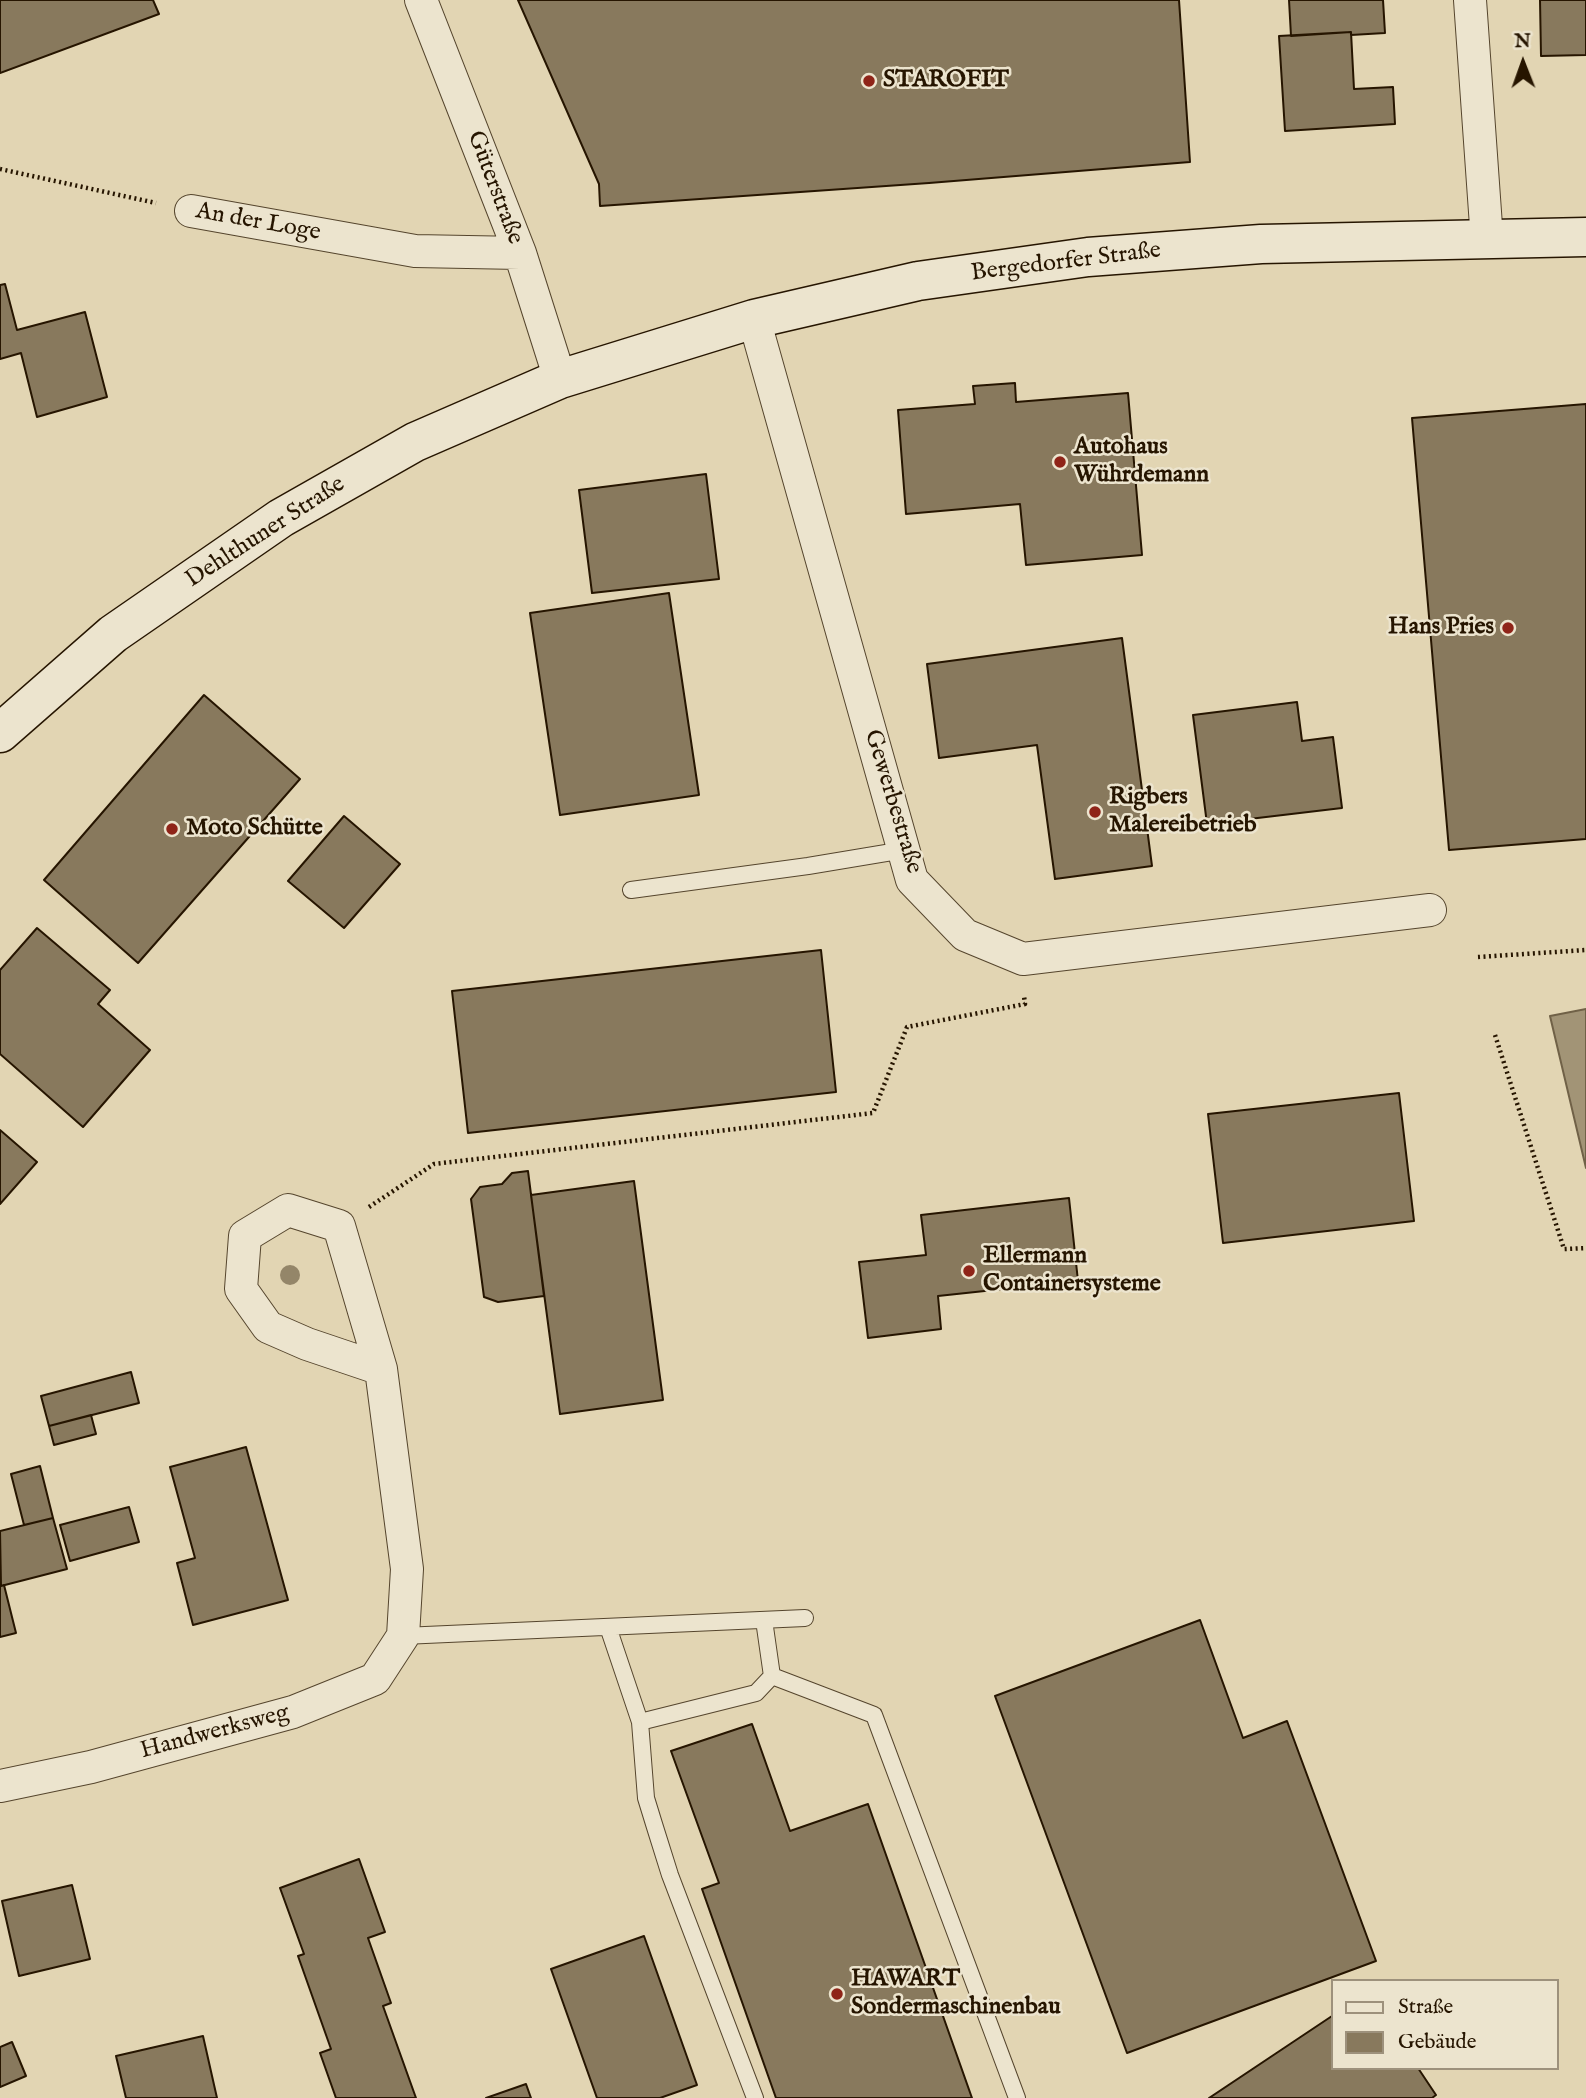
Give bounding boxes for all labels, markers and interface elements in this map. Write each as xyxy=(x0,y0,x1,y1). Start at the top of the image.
north arrow xyxy=(1488,28,1558,98)
text: N xyxy=(1514,30,1531,54)
place label: STAROFIT xyxy=(883,67,1009,95)
marker: STAROFIT xyxy=(861,73,877,89)
street label: Güterstraße xyxy=(459,127,529,249)
street label: An der Loge xyxy=(193,198,323,248)
street label: Bergedorfer Straße xyxy=(969,237,1163,289)
place label: Autohaus Wührdemann xyxy=(1074,434,1209,490)
marker: Autohaus Wührdemann xyxy=(1052,454,1068,470)
street label: Dehlthuner Straße xyxy=(181,471,351,595)
place label: Hans Pries xyxy=(1388,614,1494,642)
marker: Hans Pries xyxy=(1500,620,1516,636)
street label: Gewerbestraße xyxy=(856,727,928,877)
place label: Rigbers Malereibetrieb xyxy=(1109,784,1257,840)
marker: Rigbers Malereibetrieb xyxy=(1087,804,1103,820)
place label: Moto Schütte xyxy=(186,815,323,843)
marker: Moto Schütte xyxy=(164,821,180,837)
place label: Ellermann Containersysteme xyxy=(983,1243,1161,1299)
marker: Ellermann Containersysteme xyxy=(961,1263,977,1279)
street label: Handwerksweg xyxy=(138,1699,292,1767)
place label: HAWART Sondermaschinenbau xyxy=(851,1966,1061,2022)
legend xyxy=(1330,1979,1558,2070)
marker: HAWART Sondermaschinenbau xyxy=(829,1986,845,2002)
text: Straße xyxy=(1398,1994,1453,2021)
text: Gebäude xyxy=(1398,2029,1476,2056)

